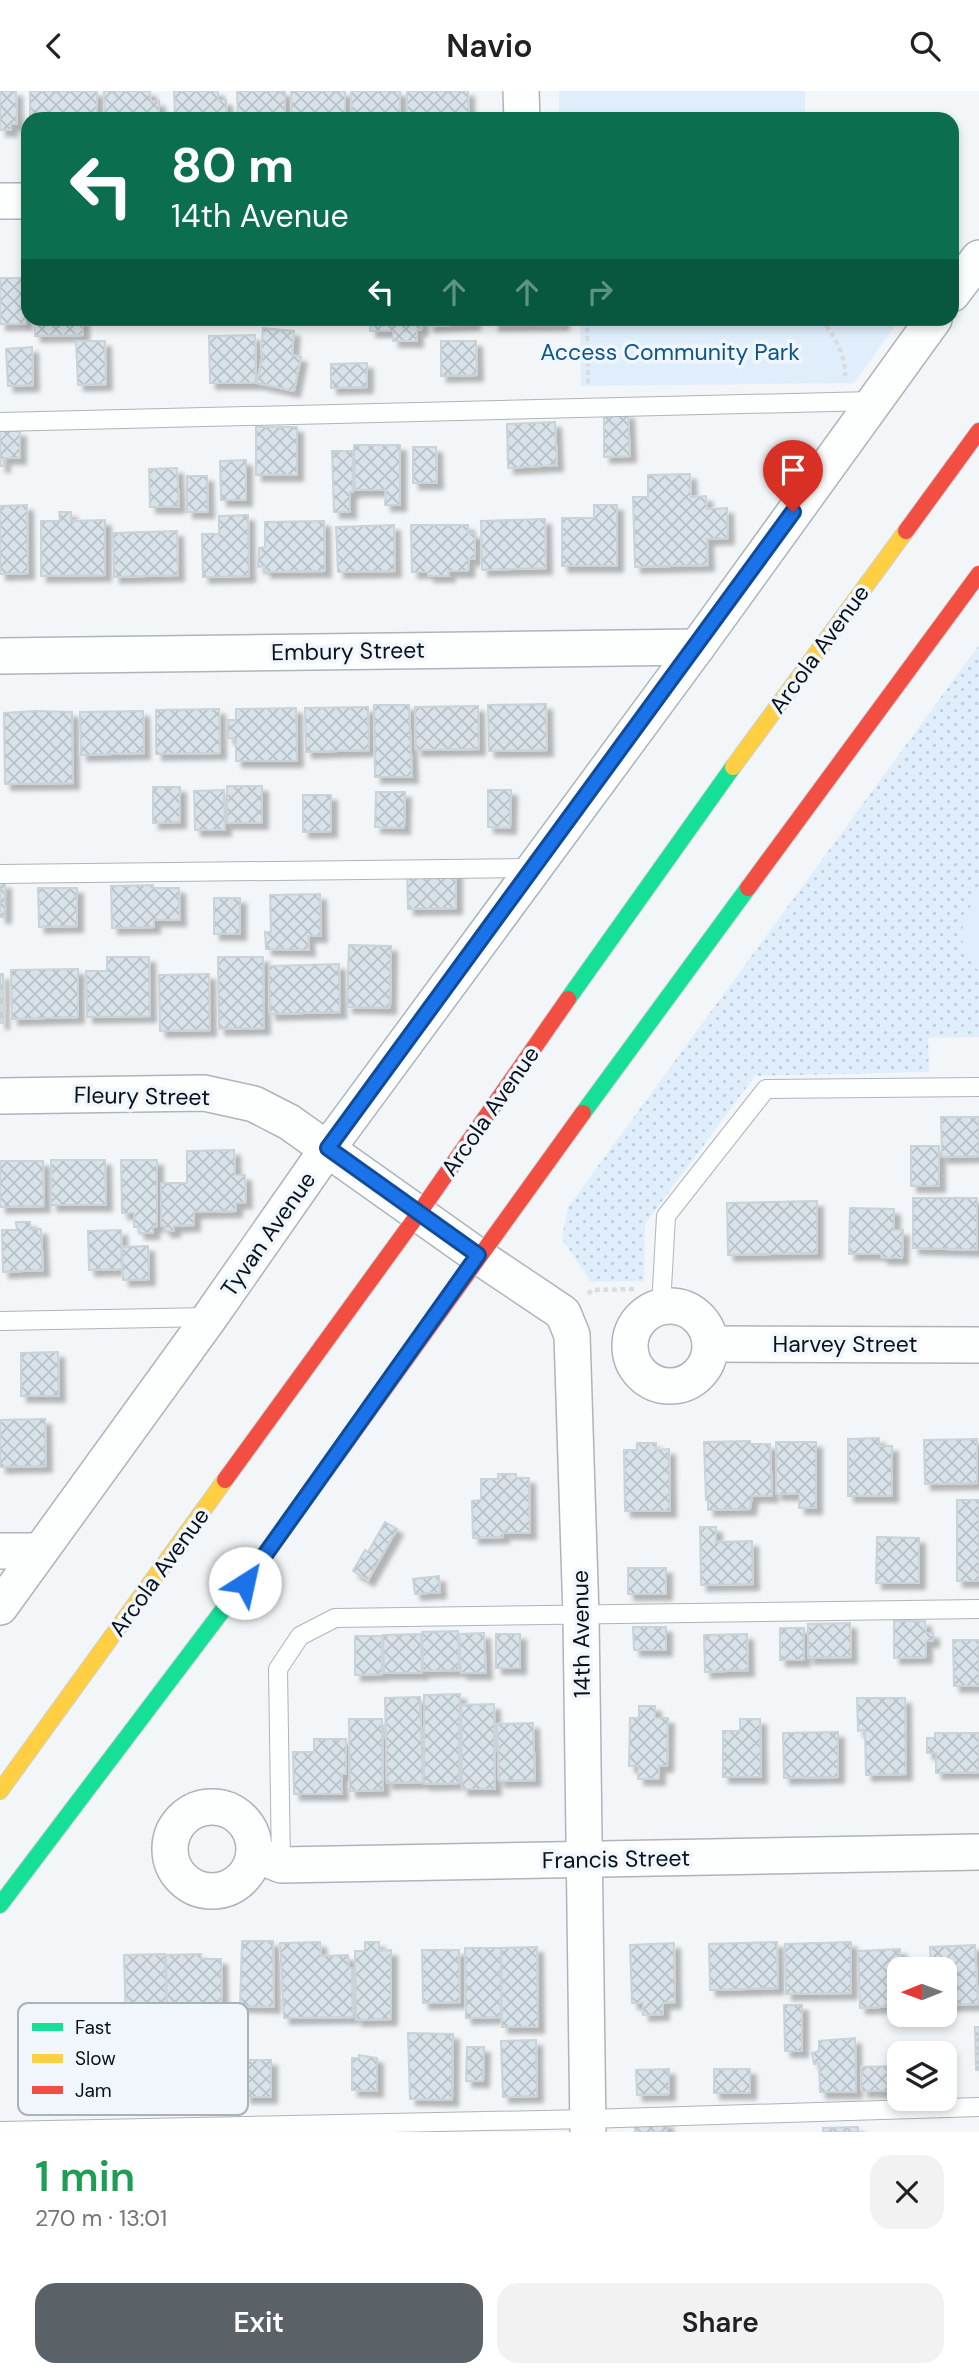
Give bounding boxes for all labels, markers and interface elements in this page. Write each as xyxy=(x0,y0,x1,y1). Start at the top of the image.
text: Navio xyxy=(446,25,533,67)
icon: back xyxy=(35,27,73,65)
icon: search xyxy=(906,27,944,65)
text: 80 m xyxy=(171,133,294,197)
icon: left xyxy=(56,140,147,231)
text: 14th Avenue xyxy=(171,195,349,237)
icon: left xyxy=(362,273,400,311)
icon: ahead xyxy=(435,273,473,311)
icon: ahead xyxy=(508,273,546,311)
icon: right xyxy=(581,273,619,311)
park label: Access Community Park xyxy=(540,337,800,367)
pin xyxy=(763,440,823,512)
icon: arrive xyxy=(774,451,812,489)
street label: Arcola Avenue xyxy=(762,579,876,719)
street label: Embury Street xyxy=(271,635,425,667)
street label: Arcola Avenue xyxy=(434,1040,546,1182)
street label: Fleury Street xyxy=(74,1080,210,1112)
street label: Tyvan Avenue xyxy=(214,1166,322,1302)
street label: Harvey Street xyxy=(773,1329,917,1359)
street label: Arcola Avenue xyxy=(102,1502,216,1642)
position arrow xyxy=(208,1546,282,1620)
street label: 14th Avenue xyxy=(565,1570,597,1698)
street label: Francis Street xyxy=(542,1843,690,1875)
north arrow xyxy=(887,1957,957,2027)
map controls xyxy=(887,1957,957,2111)
legend xyxy=(18,2003,248,2115)
text: Fast xyxy=(75,2015,111,2040)
button: layers xyxy=(887,2041,957,2111)
text: Slow xyxy=(75,2046,116,2071)
text: Jam xyxy=(75,2078,112,2103)
text: 1 min xyxy=(35,2149,135,2204)
button: close xyxy=(870,2155,944,2229)
text: 270 m · 13:01 xyxy=(35,2203,167,2233)
button: Exit xyxy=(35,2283,483,2363)
button: Share xyxy=(497,2283,944,2363)

